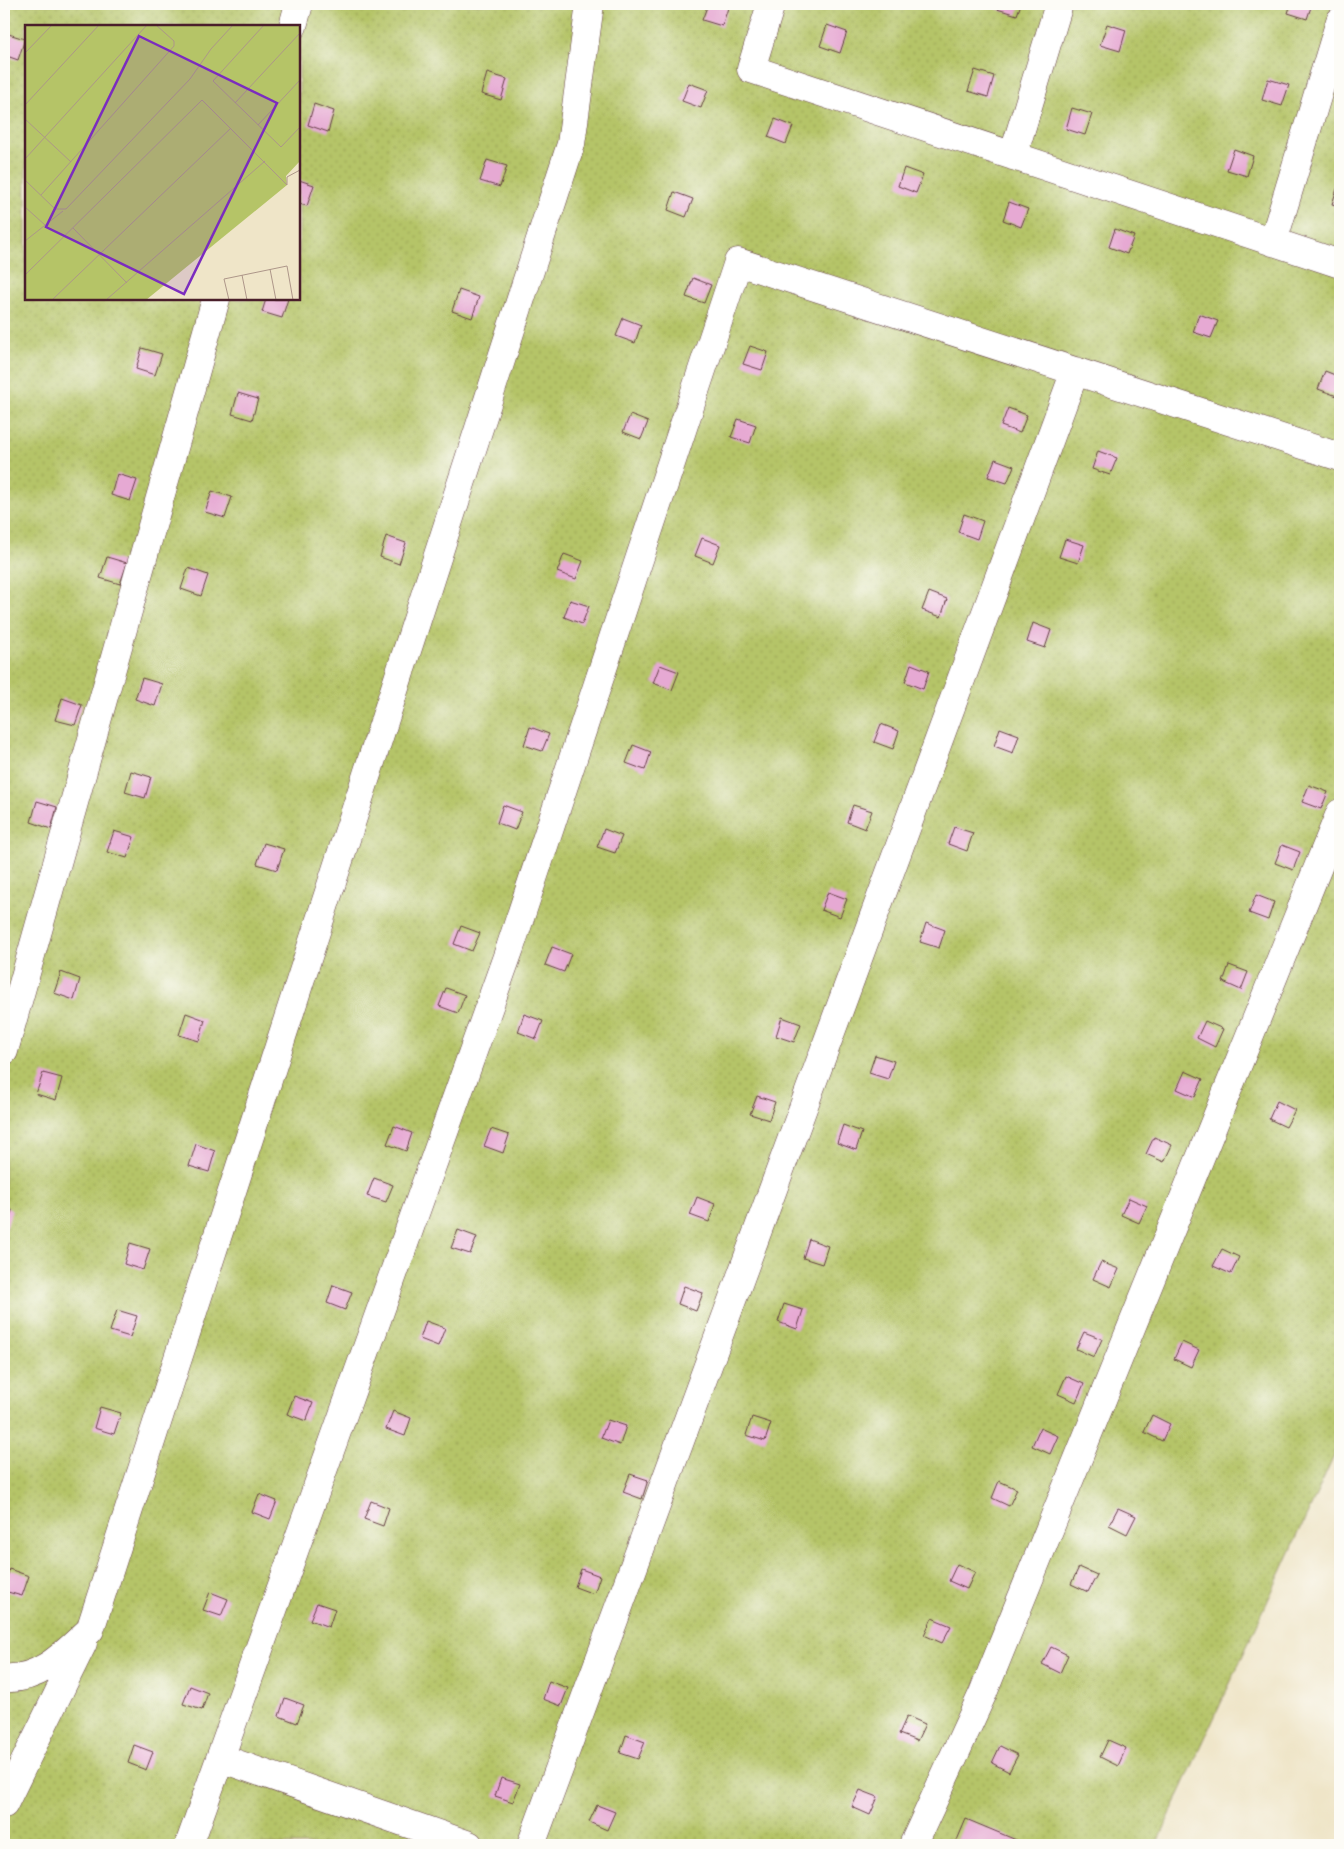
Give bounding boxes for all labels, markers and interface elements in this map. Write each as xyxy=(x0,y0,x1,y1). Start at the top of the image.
inset map xyxy=(25,25,300,300)

